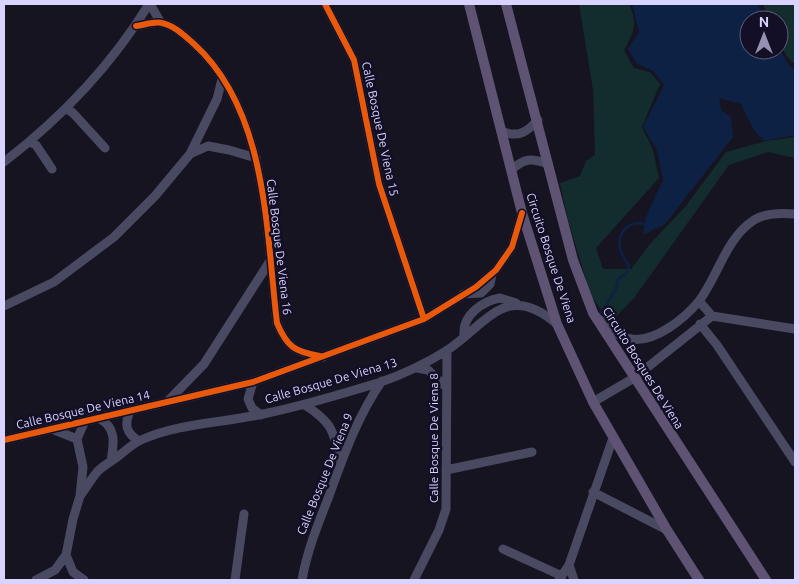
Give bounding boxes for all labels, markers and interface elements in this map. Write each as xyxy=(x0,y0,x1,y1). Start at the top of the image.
north arrow xyxy=(739,10,789,60)
text: N xyxy=(759,14,769,30)
street label: Calle Bosque De Viena 15 xyxy=(360,61,401,197)
street label: Calle Bosque De Viena 16 xyxy=(265,178,294,316)
street label: Circuito Bosque De Viena xyxy=(524,191,579,325)
street label: Circuito Bosques De Viena xyxy=(600,304,686,431)
street label: Calle Bosque De Viena 13 xyxy=(263,355,398,406)
street label: Calle Bosque De Viena 8 xyxy=(427,373,440,503)
street label: Calle Bosque De Viena 14 xyxy=(15,388,151,431)
street label: Calle Bosque De Viena 9 xyxy=(294,411,355,537)

